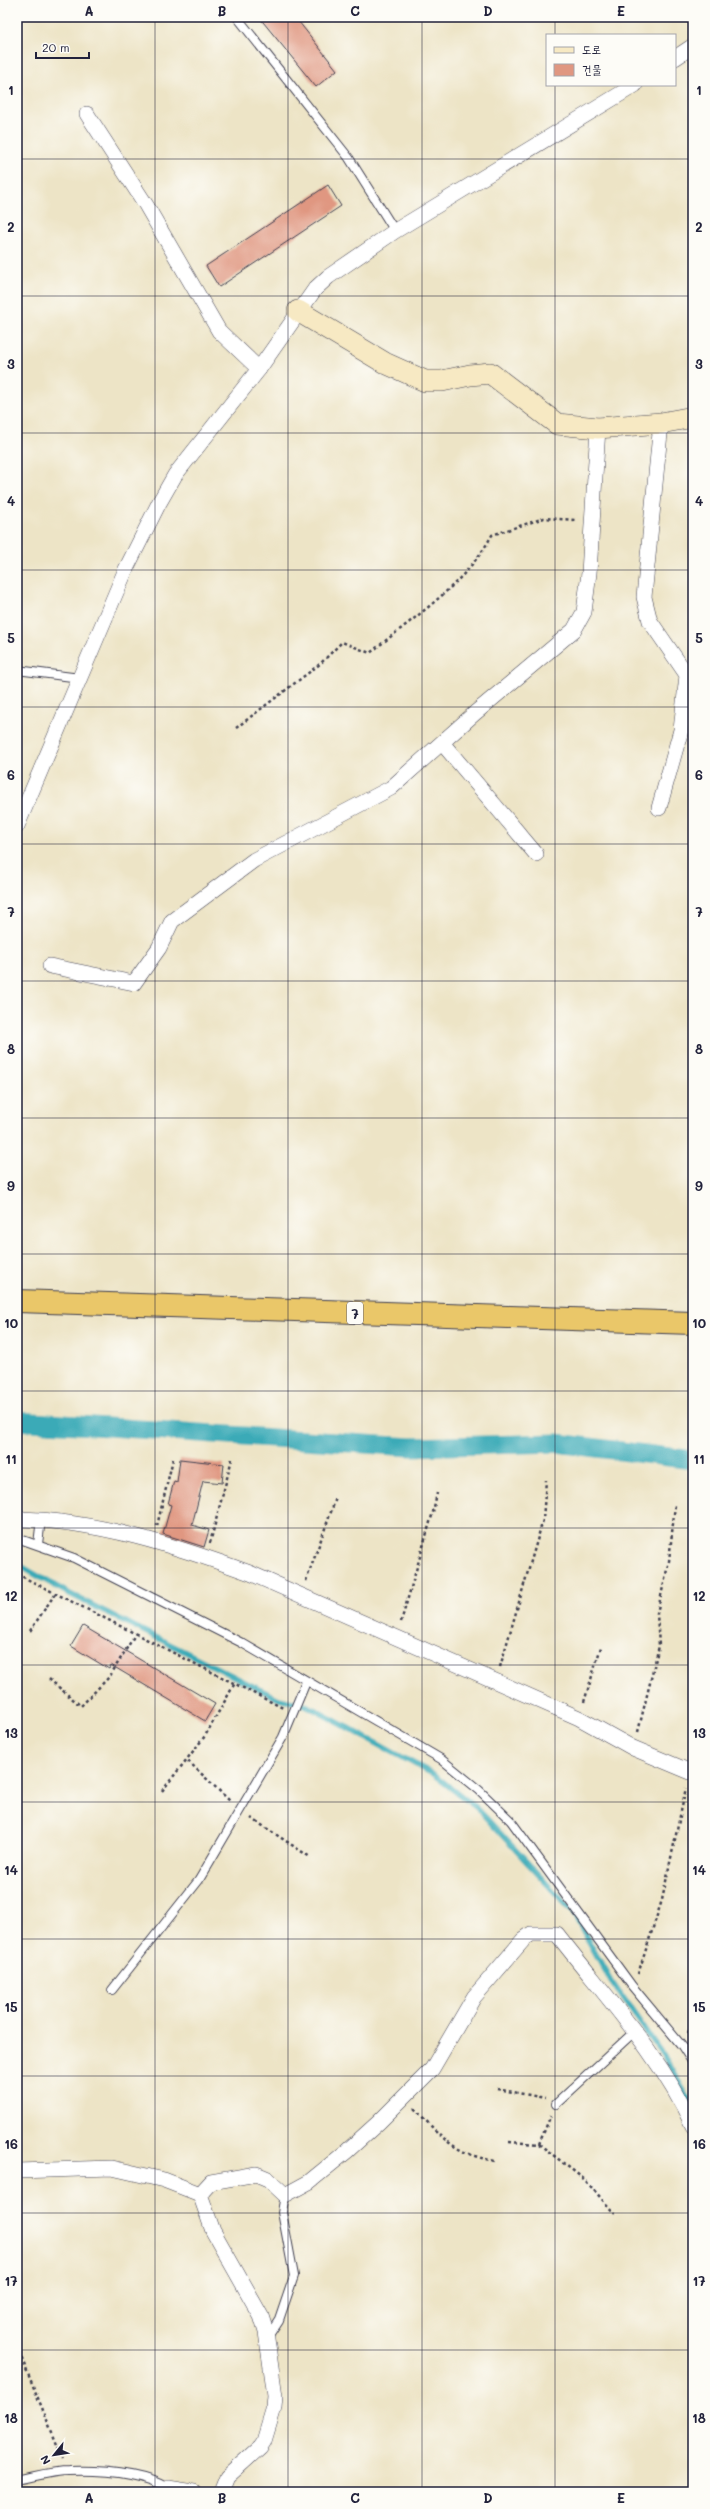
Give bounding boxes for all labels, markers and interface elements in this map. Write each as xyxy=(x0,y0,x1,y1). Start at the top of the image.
text: A xyxy=(84,2,94,19)
text: B xyxy=(218,2,227,19)
text: C xyxy=(350,2,360,19)
text: D xyxy=(483,2,493,19)
text: E xyxy=(617,2,625,19)
scale bar xyxy=(36,34,89,60)
legend xyxy=(546,34,676,86)
text: 20 m xyxy=(42,39,70,55)
text: 도로 xyxy=(582,41,601,57)
text: 건물 xyxy=(582,61,602,77)
text: 1 xyxy=(8,81,14,98)
text: 1 xyxy=(696,81,702,98)
text: 2 xyxy=(7,218,15,235)
text: 2 xyxy=(695,218,703,235)
text: 3 xyxy=(7,355,15,372)
text: 3 xyxy=(695,355,703,372)
text: 4 xyxy=(7,492,15,509)
text: 4 xyxy=(695,492,703,509)
text: 5 xyxy=(7,629,15,646)
text: 5 xyxy=(695,629,703,646)
text: 6 xyxy=(7,766,15,783)
text: 6 xyxy=(695,766,703,783)
text: 7 xyxy=(7,903,15,920)
text: 7 xyxy=(695,903,703,920)
text: 8 xyxy=(7,1040,15,1057)
text: 8 xyxy=(695,1040,703,1057)
text: 9 xyxy=(7,1177,15,1194)
text: 9 xyxy=(695,1177,703,1194)
road number: 7 xyxy=(347,1302,363,1324)
text: 10 xyxy=(4,1314,18,1331)
text: 10 xyxy=(692,1314,706,1331)
text: 11 xyxy=(5,1450,17,1467)
text: 11 xyxy=(693,1450,705,1467)
text: 12 xyxy=(4,1587,18,1604)
text: 12 xyxy=(692,1587,706,1604)
text: 13 xyxy=(4,1724,18,1741)
text: 13 xyxy=(692,1724,706,1741)
text: 14 xyxy=(4,1861,18,1878)
text: 14 xyxy=(692,1861,706,1878)
text: 15 xyxy=(4,1998,18,2015)
text: 15 xyxy=(692,1998,706,2015)
text: 16 xyxy=(4,2135,18,2152)
text: 16 xyxy=(692,2135,706,2152)
text: 17 xyxy=(4,2272,18,2289)
text: 17 xyxy=(692,2272,706,2289)
text: 18 xyxy=(4,2409,18,2426)
text: 18 xyxy=(692,2409,706,2426)
north arrow xyxy=(34,2435,74,2475)
text: N xyxy=(36,2453,53,2468)
text: A xyxy=(84,2489,94,2506)
text: B xyxy=(218,2489,227,2506)
text: C xyxy=(350,2489,360,2506)
text: D xyxy=(483,2489,493,2506)
text: E xyxy=(617,2489,625,2506)

